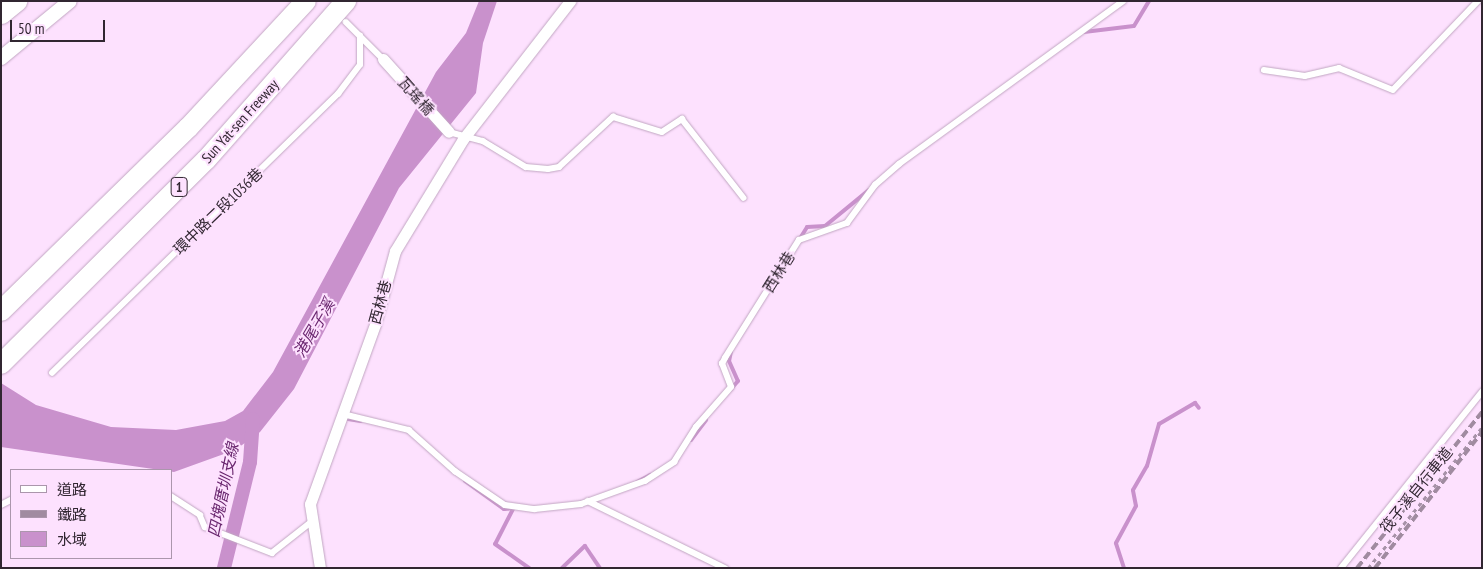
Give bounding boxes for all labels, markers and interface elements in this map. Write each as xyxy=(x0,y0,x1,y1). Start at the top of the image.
scale bar xyxy=(12,10,108,42)
text: 50 m xyxy=(18,19,44,38)
street label: 瓦瑤橋 xyxy=(394,73,438,119)
street label: Sun Yat-sen Freeway xyxy=(198,75,282,167)
street label: 環中路二段1036巷 xyxy=(170,164,266,258)
road number: 1 xyxy=(170,176,188,198)
street label: 西林巷 xyxy=(759,248,799,296)
street label: 西林巷 xyxy=(365,278,395,326)
water label: 港尾子溪 xyxy=(290,295,338,361)
water label: 四塊厝圳支線 xyxy=(204,441,242,539)
street label: 筏子溪自行車道 xyxy=(1376,444,1456,536)
legend xyxy=(10,469,172,559)
text: 道路 xyxy=(57,480,87,499)
text: 鐵路 xyxy=(57,505,87,524)
text: 水域 xyxy=(57,530,87,549)

